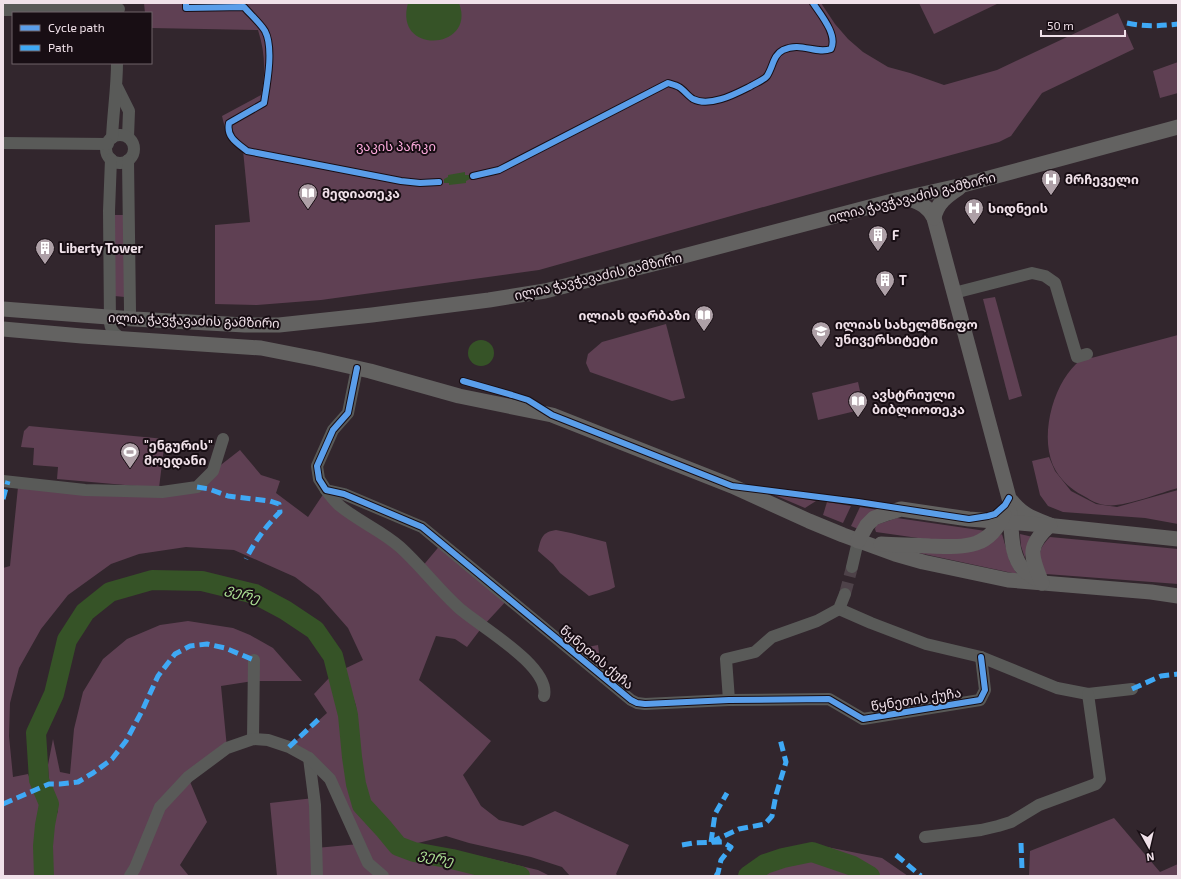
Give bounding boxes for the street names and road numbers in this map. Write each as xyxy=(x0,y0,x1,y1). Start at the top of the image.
street label: ილია ჭავჭავაძის გამზირი xyxy=(827,168,997,226)
street label: ილია ჭავჭავაძის გამზირი xyxy=(513,249,684,304)
street label: ილია ჭავჭავაძის გამზირი xyxy=(108,309,280,332)
street label: წყნეთის ქუჩა xyxy=(557,622,637,692)
street label: წყნეთის ქუჩა xyxy=(870,684,962,714)

